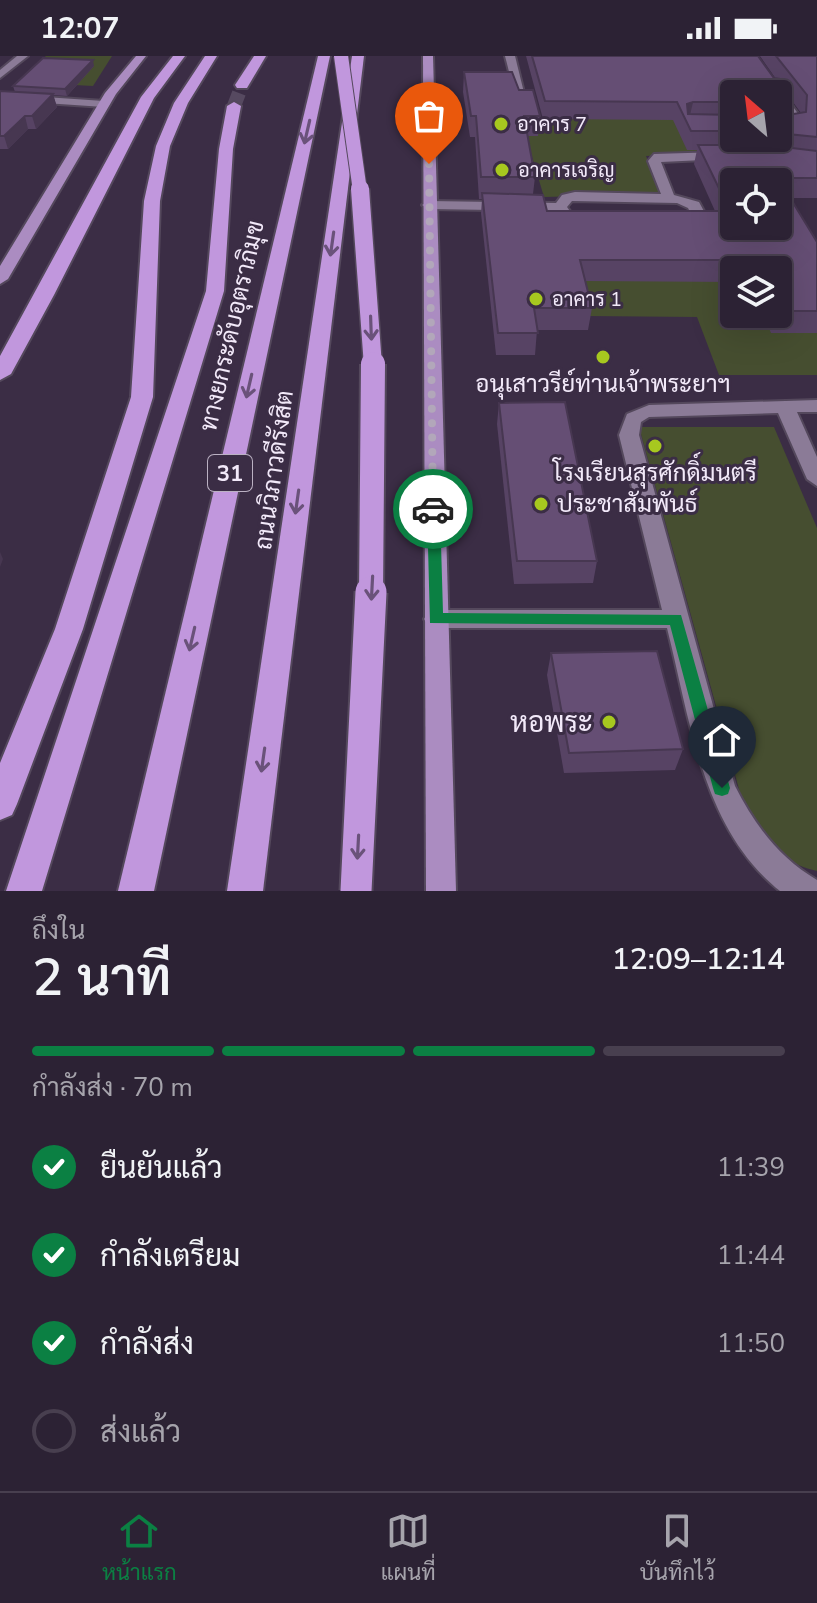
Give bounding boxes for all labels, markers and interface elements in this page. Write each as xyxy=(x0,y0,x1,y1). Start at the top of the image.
text: 12:07 xyxy=(40,8,119,49)
north arrow xyxy=(720,80,792,152)
map controls xyxy=(720,80,792,328)
pin xyxy=(395,82,463,164)
icon: bag xyxy=(407,94,451,138)
place label: อาคาร 7 xyxy=(517,111,587,138)
marker: อาคาร 7 xyxy=(492,115,510,133)
one-way arrow xyxy=(299,119,314,144)
place label: อาคารเจริญ xyxy=(518,157,614,184)
marker: อาคารเจริญ xyxy=(493,161,511,179)
button: locate xyxy=(720,168,792,240)
street label: ทางยกระดับอุตราภิมุข xyxy=(192,217,272,435)
one-way arrow xyxy=(324,231,339,256)
button: layers xyxy=(720,256,792,328)
place label: อาคาร 1 xyxy=(552,286,622,313)
marker: อาคาร 1 xyxy=(527,290,545,308)
one-way arrow xyxy=(363,314,378,341)
marker: อนุเสาวรีย์ท่านเจ้าพระยาฯ xyxy=(594,348,612,366)
place label: อนุเสาวรีย์ท่านเจ้าพระยาฯ xyxy=(475,368,731,400)
one-way arrow xyxy=(241,372,256,398)
street label: ถนนวิภาวดีรังสิต xyxy=(247,388,301,552)
marker: โรงเรียนสุรศักดิ์มนตรี xyxy=(646,437,664,455)
place label: โรงเรียนสุรศักดิ์มนตรี xyxy=(551,451,757,489)
road number: 31 xyxy=(208,455,252,491)
courier xyxy=(393,469,473,549)
icon: car xyxy=(411,487,455,531)
one-way arrow xyxy=(290,488,305,515)
place label: ประชาสัมพันธ์ xyxy=(557,488,698,520)
marker: ประชาสัมพันธ์ xyxy=(532,495,550,513)
one-way arrow xyxy=(364,574,379,601)
one-way arrow xyxy=(184,626,199,652)
place label: หอพระ xyxy=(510,704,593,742)
pin xyxy=(688,706,756,788)
marker: หอพระ xyxy=(600,713,618,731)
icon: home xyxy=(700,718,744,762)
one-way arrow xyxy=(255,746,270,772)
one-way arrow xyxy=(351,833,366,860)
text: ถึงใน xyxy=(32,913,85,948)
text: 12:09–12:14 xyxy=(612,939,785,980)
text: 2 นาที xyxy=(32,942,171,1013)
text: กำลังส่ง · 70 m xyxy=(32,1070,193,1105)
icon: check xyxy=(32,1145,76,1189)
text: ยืนยันแล้ว xyxy=(100,1148,223,1189)
text: 11:39 xyxy=(717,1150,785,1185)
icon: check xyxy=(32,1233,76,1277)
text: กำลังเตรียม xyxy=(100,1236,240,1277)
text: 11:44 xyxy=(717,1238,785,1273)
icon: check xyxy=(32,1321,76,1365)
text: กำลังส่ง xyxy=(100,1324,194,1365)
text: 11:50 xyxy=(717,1326,785,1361)
text: ส่งแล้ว xyxy=(100,1412,181,1453)
tab: หน้าแรก xyxy=(102,1509,177,1588)
tab: แผนที่ xyxy=(381,1509,436,1588)
tab: บันทึกไว้ xyxy=(640,1509,715,1588)

